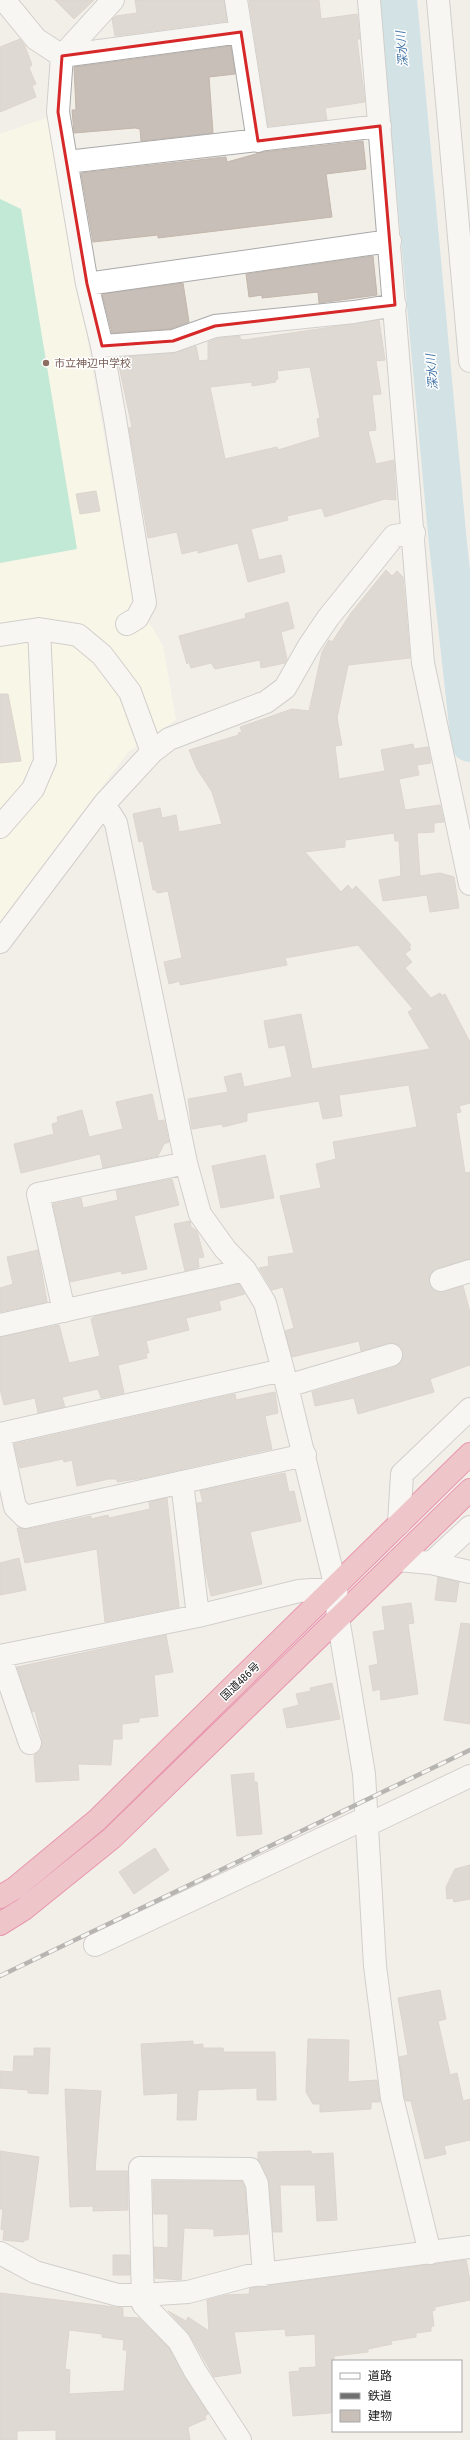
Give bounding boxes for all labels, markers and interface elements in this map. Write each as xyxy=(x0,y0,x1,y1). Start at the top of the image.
water label: 深水川 xyxy=(393,28,411,68)
water label: 深水川 xyxy=(423,351,441,391)
place label: 市立神辺中学校 xyxy=(54,357,131,370)
marker: 市立神辺中学校 xyxy=(41,358,51,368)
street label: 国道486号 xyxy=(218,1660,263,1703)
legend xyxy=(332,2360,462,2432)
text: 道路 xyxy=(368,2369,392,2383)
text: 鉄道 xyxy=(368,2389,392,2403)
text: 建物 xyxy=(368,2409,392,2423)

